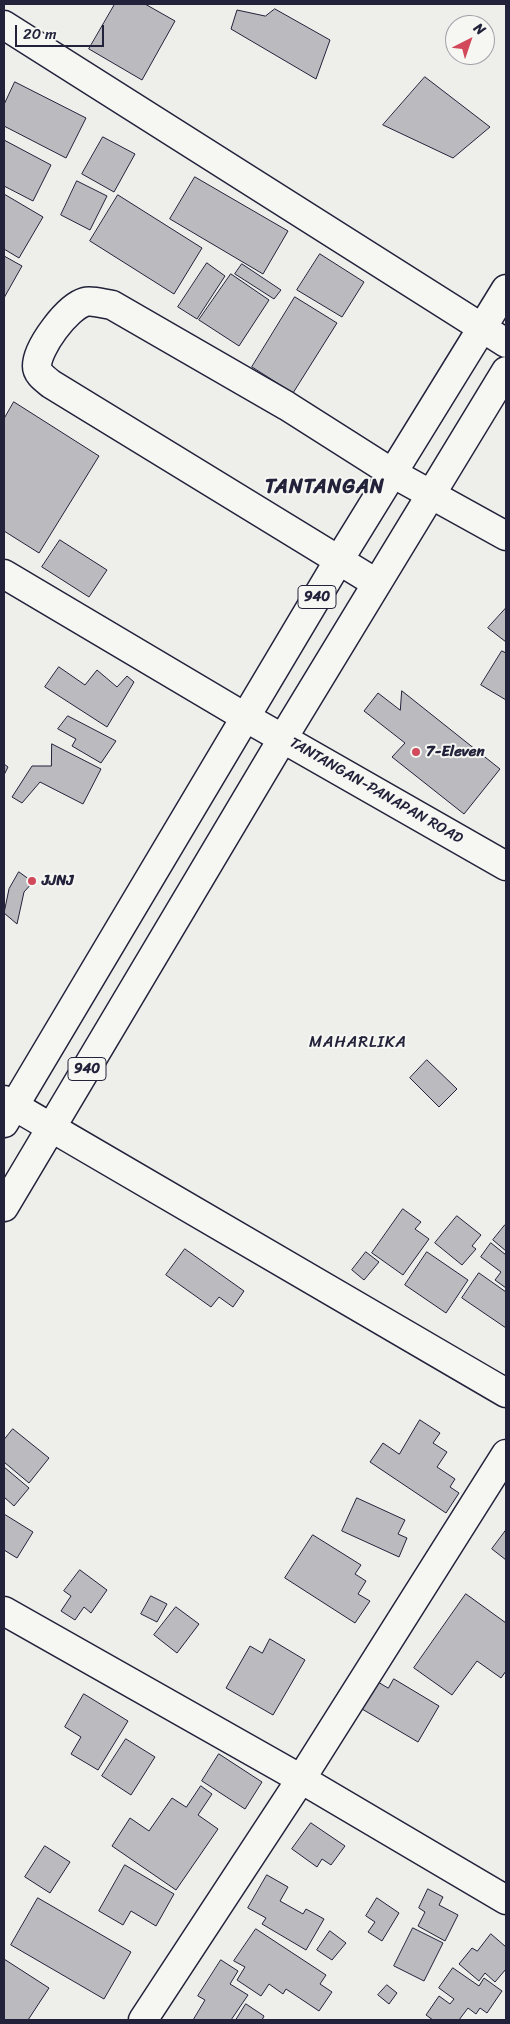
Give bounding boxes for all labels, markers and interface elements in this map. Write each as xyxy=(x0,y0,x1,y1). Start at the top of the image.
scale bar xyxy=(18,15,106,47)
north arrow xyxy=(445,15,495,65)
text: N xyxy=(468,16,491,42)
text: 20 m xyxy=(23,21,57,47)
district label: TANTANGAN xyxy=(264,476,386,500)
road number: 940 xyxy=(298,586,336,608)
street label: TANTANGAN-PANAPAN ROAD xyxy=(286,734,466,848)
place label: 7-Eleven xyxy=(426,743,485,761)
marker: 7-Eleven xyxy=(410,746,422,758)
place label: JJNJ xyxy=(42,872,74,890)
marker: JJNJ xyxy=(26,875,38,887)
district label: MAHARLIKA xyxy=(309,1033,407,1053)
road number: 940 xyxy=(68,1058,106,1080)

